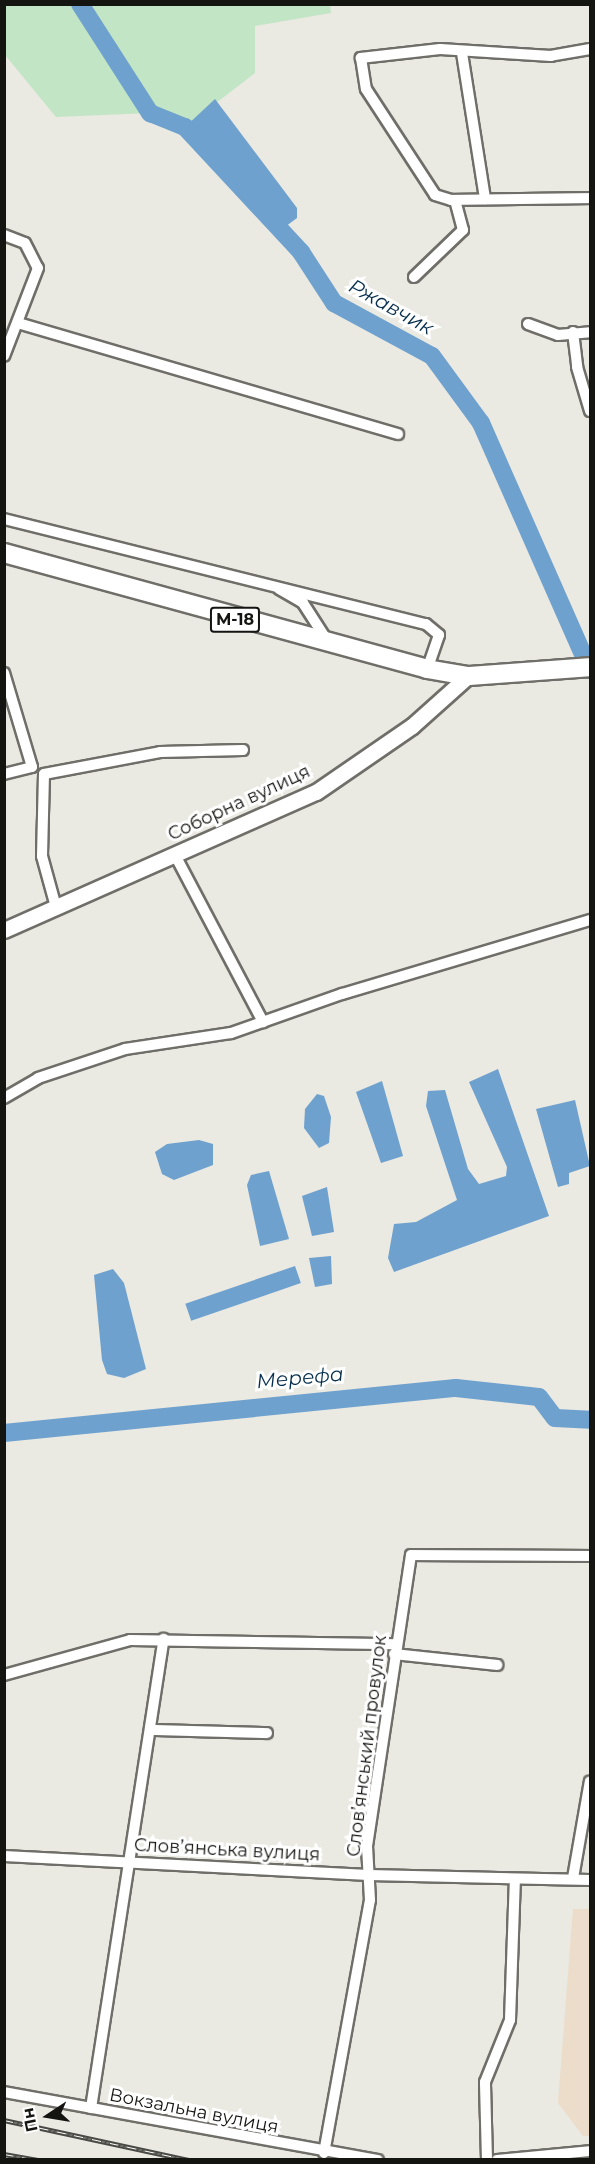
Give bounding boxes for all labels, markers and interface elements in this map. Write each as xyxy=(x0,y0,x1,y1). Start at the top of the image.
water label: Ржавчик xyxy=(344,274,438,340)
road number: М-18 xyxy=(210,607,260,633)
street label: Соборна вулиця xyxy=(164,761,314,845)
water label: Мерефа xyxy=(255,1362,345,1394)
street label: Слов’янський провулок xyxy=(343,1634,391,1858)
street label: Слов’янська вулиця xyxy=(133,1834,321,1866)
street label: Вокзальна вулиця xyxy=(108,2084,280,2138)
north arrow xyxy=(18,2086,78,2146)
text: Пн xyxy=(18,2106,42,2134)

